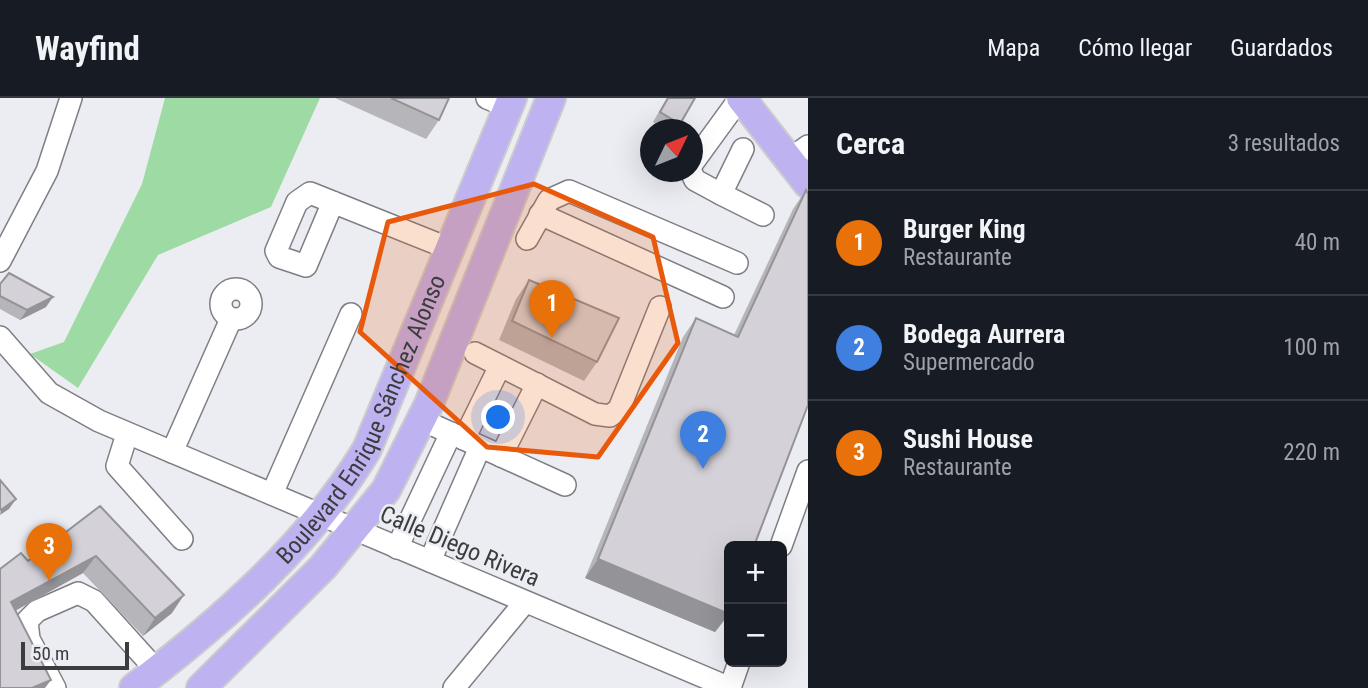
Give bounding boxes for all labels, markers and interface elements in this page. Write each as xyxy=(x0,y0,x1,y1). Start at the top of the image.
text: Wayfind xyxy=(35,29,140,68)
text: Mapa xyxy=(987,34,1040,62)
text: Cómo llegar xyxy=(1078,34,1192,62)
text: Guardados xyxy=(1230,34,1333,62)
north arrow xyxy=(640,119,703,182)
text: Cerca xyxy=(836,126,905,161)
text: 3 resultados xyxy=(1228,130,1340,157)
text: Burger King xyxy=(903,214,1026,244)
text: 1 xyxy=(853,229,865,256)
text: 40 m xyxy=(1295,229,1340,256)
text: Restaurante xyxy=(903,244,1012,271)
street label: Boulevard Enrique Sánchez Alonso xyxy=(271,271,451,570)
pin: 1 xyxy=(529,280,575,338)
text: Bodega Aurrera xyxy=(903,319,1065,349)
text: 2 xyxy=(853,334,865,361)
text: 100 m xyxy=(1283,334,1340,361)
text: Supermercado xyxy=(903,349,1035,376)
your location xyxy=(481,400,515,434)
pin: 2 xyxy=(680,411,726,469)
text: Sushi House xyxy=(903,424,1033,454)
text: 3 xyxy=(853,439,865,466)
text: 220 m xyxy=(1283,439,1340,466)
text: Restaurante xyxy=(903,454,1012,481)
street label: Calle Diego Rivera xyxy=(376,500,544,592)
pin: 3 xyxy=(26,523,72,581)
map controls xyxy=(724,541,787,667)
button: + xyxy=(724,541,787,604)
button: − xyxy=(724,604,787,667)
scale bar xyxy=(21,639,130,671)
text: 50 m xyxy=(32,642,69,665)

